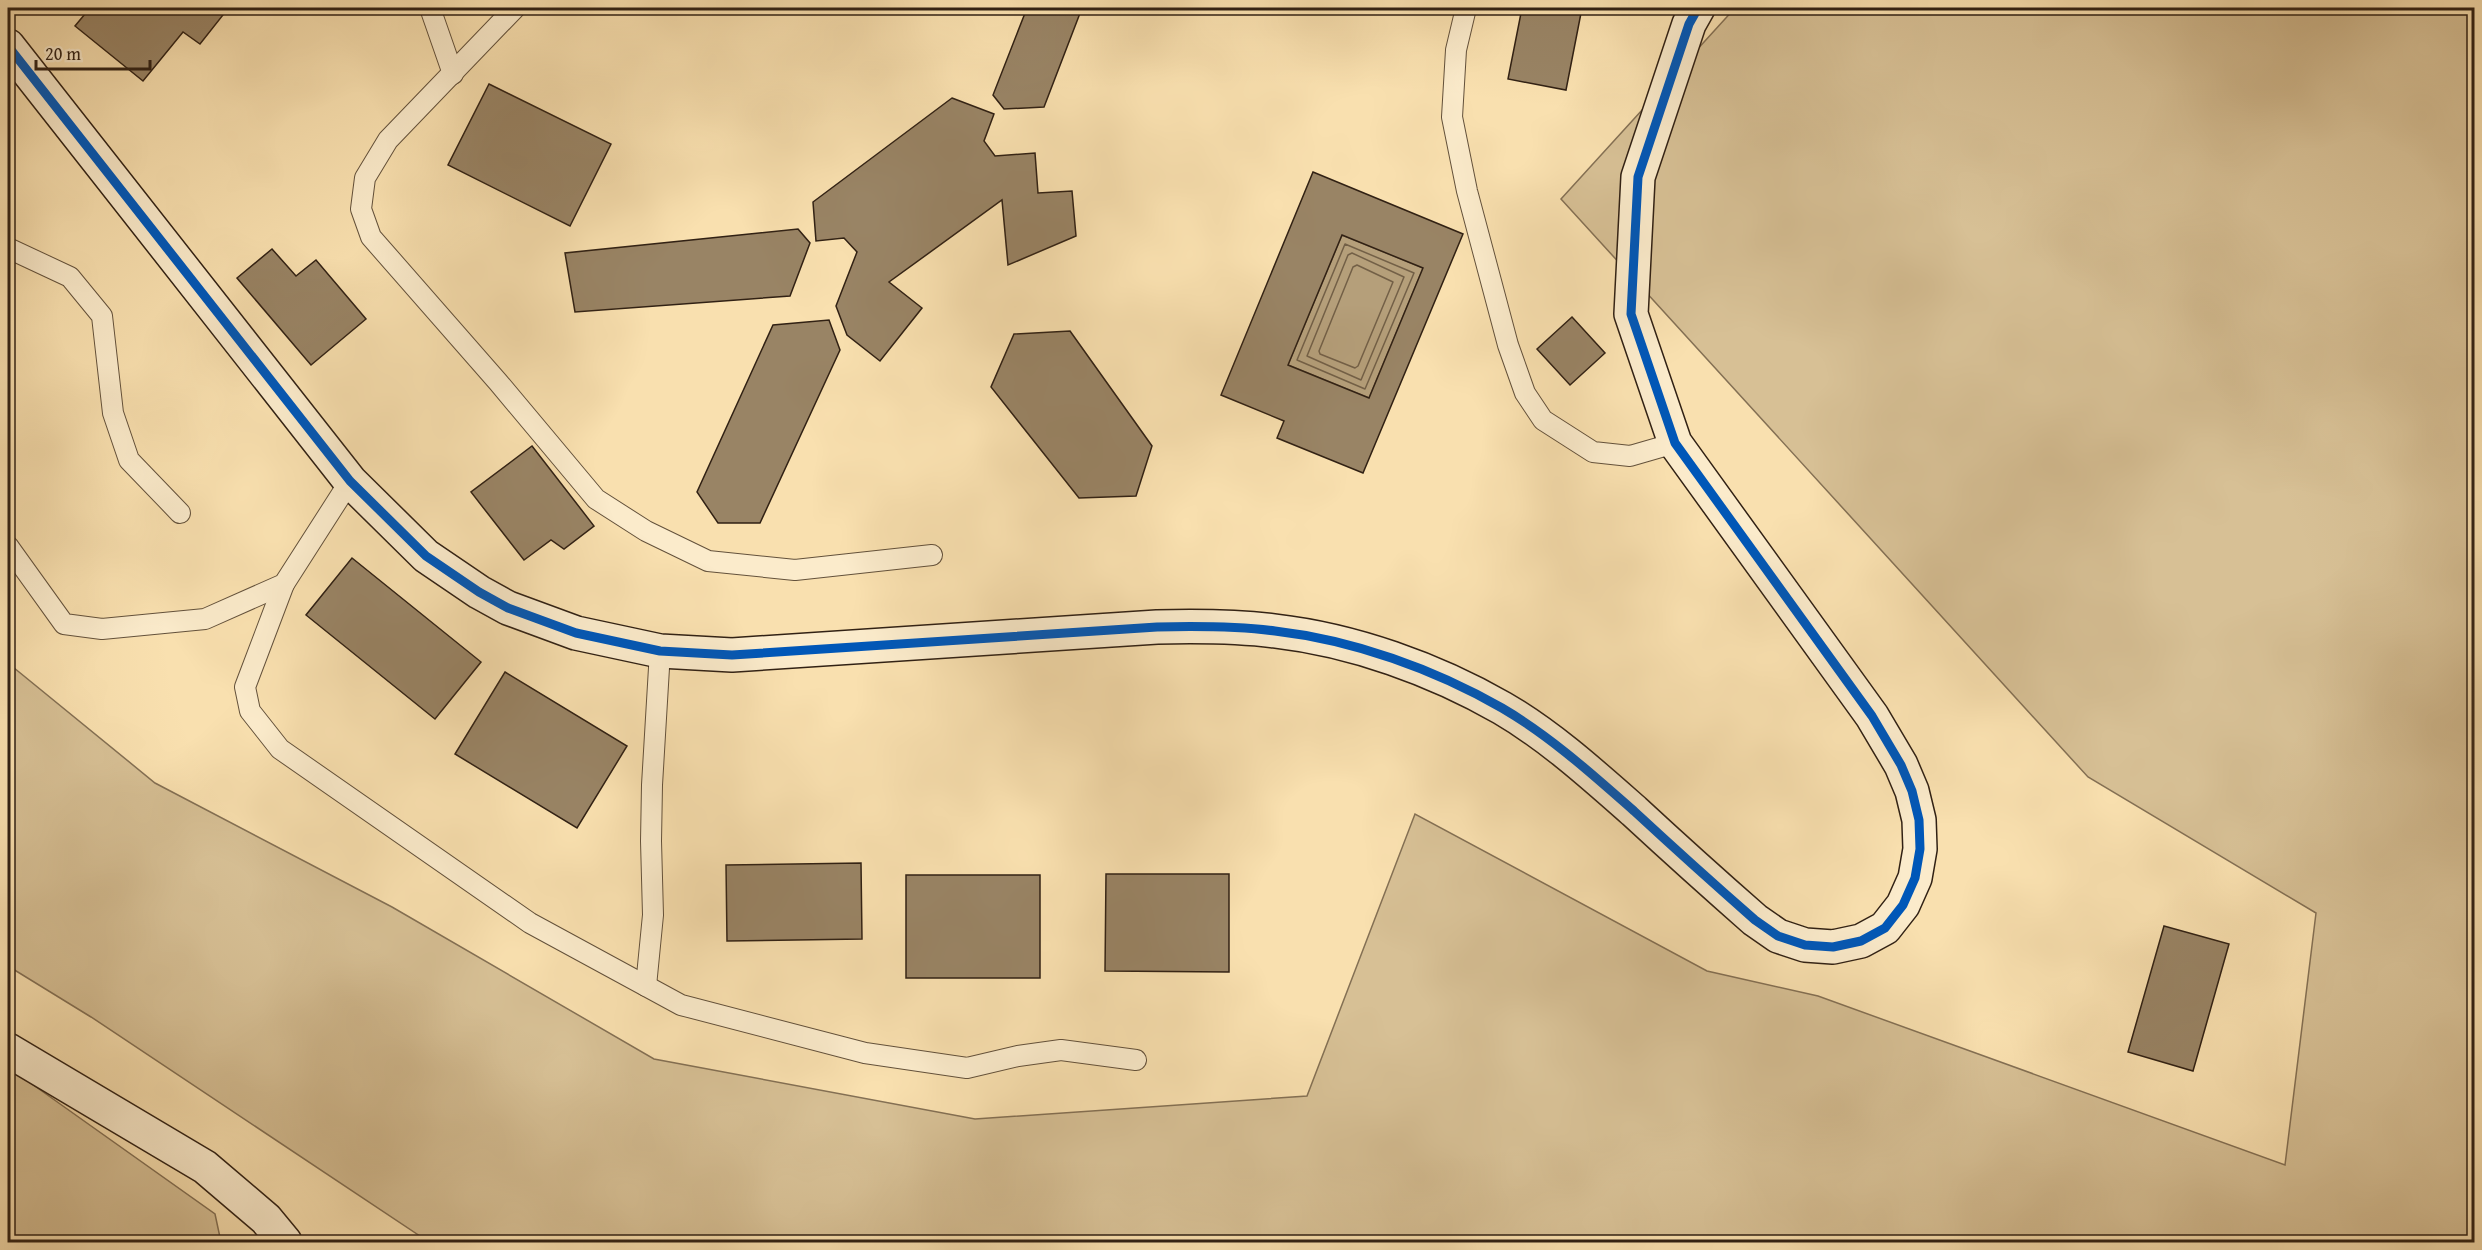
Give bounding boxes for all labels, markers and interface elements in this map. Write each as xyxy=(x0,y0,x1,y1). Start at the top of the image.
scale bar xyxy=(36,33,150,71)
text: 20 m xyxy=(45,40,81,67)

